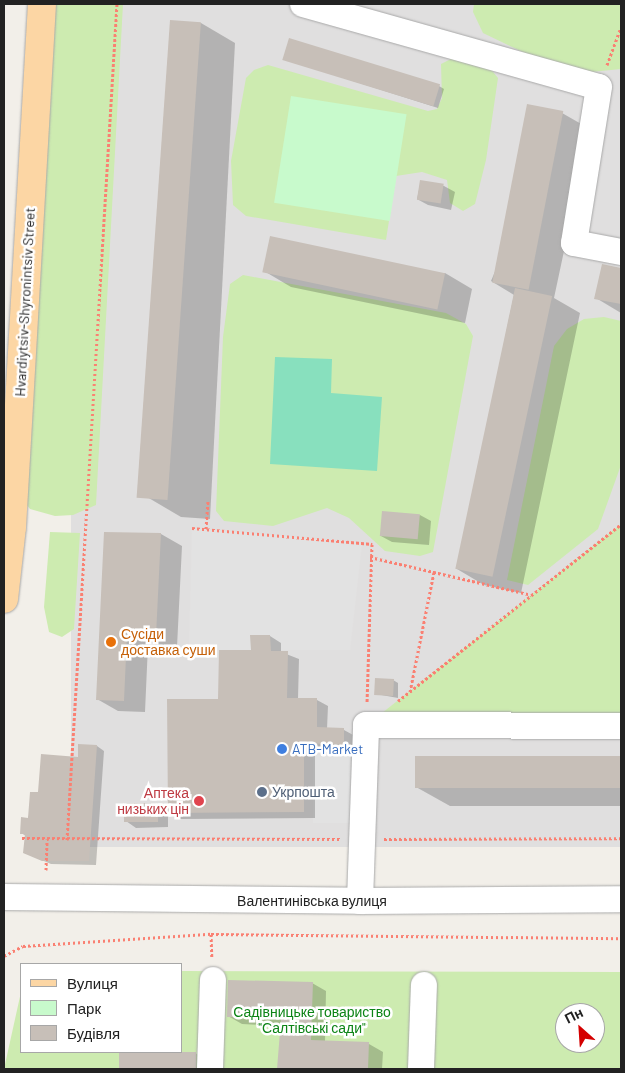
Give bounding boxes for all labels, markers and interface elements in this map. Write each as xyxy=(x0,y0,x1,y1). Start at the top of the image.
street label: Hvardiytsiv-Shyronintsiv Street xyxy=(12,207,38,397)
place label: Сусіди доставка суши xyxy=(121,626,216,658)
marker: Сусіди доставка суши xyxy=(105,636,117,648)
place label: ATB-Market xyxy=(292,741,363,757)
marker: ATB-Market xyxy=(276,743,288,755)
place label: Укрпошта xyxy=(272,784,335,800)
place label: Аптека низьких цін xyxy=(117,785,189,818)
marker: Укрпошта xyxy=(256,786,268,798)
marker: Аптека низьких цін xyxy=(193,795,205,807)
street label: Валентинівська вулиця xyxy=(237,893,387,909)
legend xyxy=(20,963,182,1053)
text: Вулиця xyxy=(67,974,118,992)
text: Парк xyxy=(67,999,101,1017)
north arrow xyxy=(555,1003,605,1053)
text: Пн xyxy=(562,1003,586,1027)
park label: Садівницьке товариство "Салтівські сади" xyxy=(233,1004,391,1036)
text: Будівля xyxy=(67,1024,120,1042)

